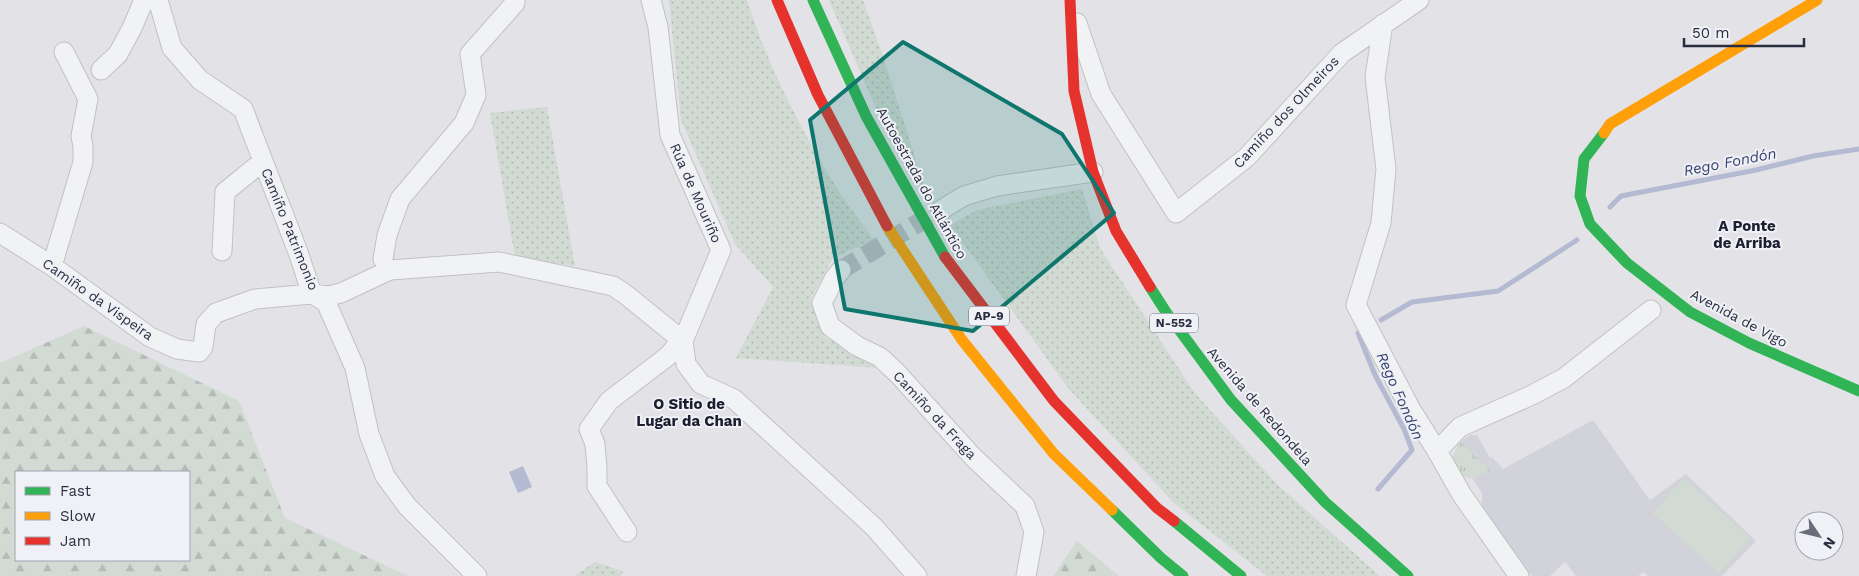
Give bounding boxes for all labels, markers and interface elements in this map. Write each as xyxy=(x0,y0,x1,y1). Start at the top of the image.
scale bar xyxy=(1684,15,1804,47)
text: 50 m xyxy=(1692,24,1729,42)
street label: Camiño dos Olmeiros xyxy=(1230,53,1342,171)
street label: Autoestrada do Atlántico xyxy=(874,105,970,261)
street label: Rúa de Mouriño xyxy=(667,141,725,245)
water label: Rego Fondón xyxy=(1682,144,1778,180)
street label: Camiño Patrimonio xyxy=(258,166,322,292)
district label: A Ponte de Arriba xyxy=(1713,217,1781,252)
street label: Camiño da Vispeira xyxy=(40,255,156,343)
street label: Avenida de Vigo xyxy=(1688,286,1790,350)
road number: AP-9 xyxy=(969,306,1009,326)
road number: N-552 xyxy=(1150,314,1198,332)
street label: Avenida de Redondela xyxy=(1204,344,1316,468)
water label: Rego Fondón xyxy=(1373,349,1427,443)
street label: Camiño da Fraga xyxy=(890,368,980,462)
district label: O Sitio de Lugar da Chan xyxy=(636,395,742,430)
legend xyxy=(15,471,190,561)
text: Fast xyxy=(60,482,92,500)
text: Slow xyxy=(60,507,96,525)
north arrow xyxy=(1794,511,1844,561)
text: Jam xyxy=(60,532,91,550)
text: N xyxy=(1820,535,1839,552)

